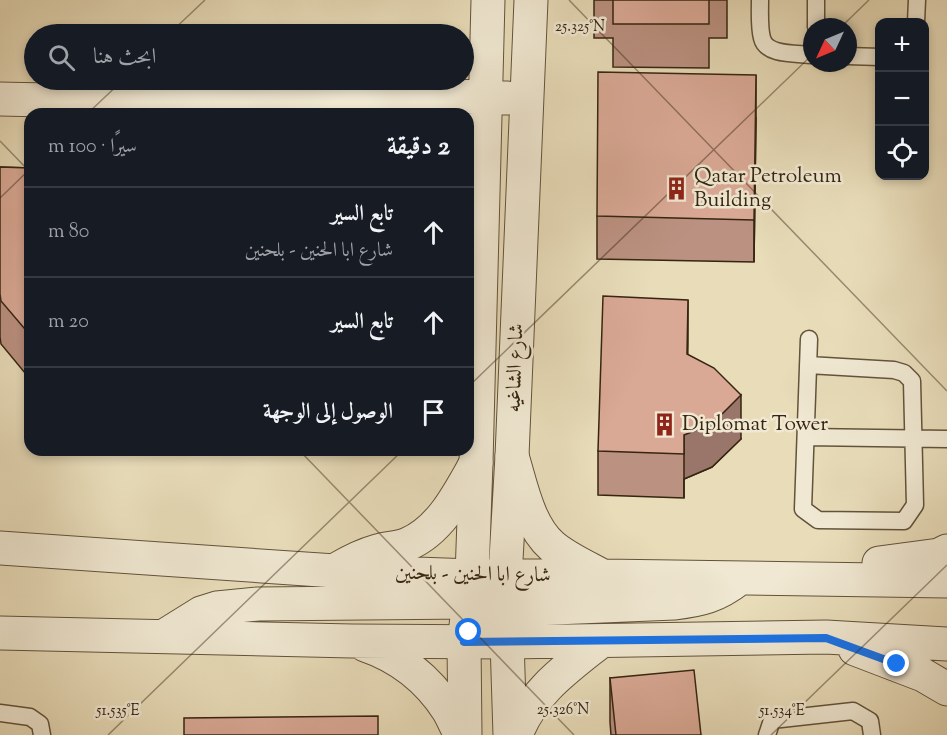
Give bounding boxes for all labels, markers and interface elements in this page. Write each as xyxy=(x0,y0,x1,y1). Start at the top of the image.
text: 25.325°N xyxy=(555,17,605,38)
north arrow xyxy=(803,18,857,72)
map controls xyxy=(875,18,929,180)
button: + xyxy=(875,18,929,72)
search box xyxy=(24,24,474,90)
icon: search xyxy=(45,41,78,74)
text: ابحث هنا xyxy=(93,42,156,74)
button: − xyxy=(875,72,929,126)
button: locate xyxy=(875,126,929,180)
text: 2 دقيقة xyxy=(387,129,450,166)
text: سيرًا · 100 m xyxy=(48,133,137,162)
place label: Qatar Petroleum Building xyxy=(694,162,842,216)
building icon: Qatar Petroleum Building xyxy=(663,176,689,202)
text: تابع السير xyxy=(331,199,393,231)
icon: ahead xyxy=(417,216,450,249)
text: 80 m xyxy=(48,218,89,247)
text: شارع ابا الحنين - بلحنين xyxy=(245,237,393,266)
icon: ahead xyxy=(417,306,450,339)
text: تابع السير xyxy=(331,307,393,339)
text: 20 m xyxy=(48,308,89,337)
street label: شارع الشاغيه xyxy=(499,323,534,413)
icon: arrive xyxy=(417,396,450,429)
text: الوصول إلى الوجهة xyxy=(263,397,393,429)
place label: Diplomat Tower xyxy=(682,410,828,440)
building icon: Diplomat Tower xyxy=(651,412,677,438)
street label: شارع ابا الحنين - بلحنين xyxy=(395,559,551,592)
route start xyxy=(455,618,481,644)
route end xyxy=(883,650,909,676)
text: 25.326°N xyxy=(537,700,589,721)
text: 51.535°E xyxy=(95,701,140,722)
text: 51.534°E xyxy=(758,701,805,722)

